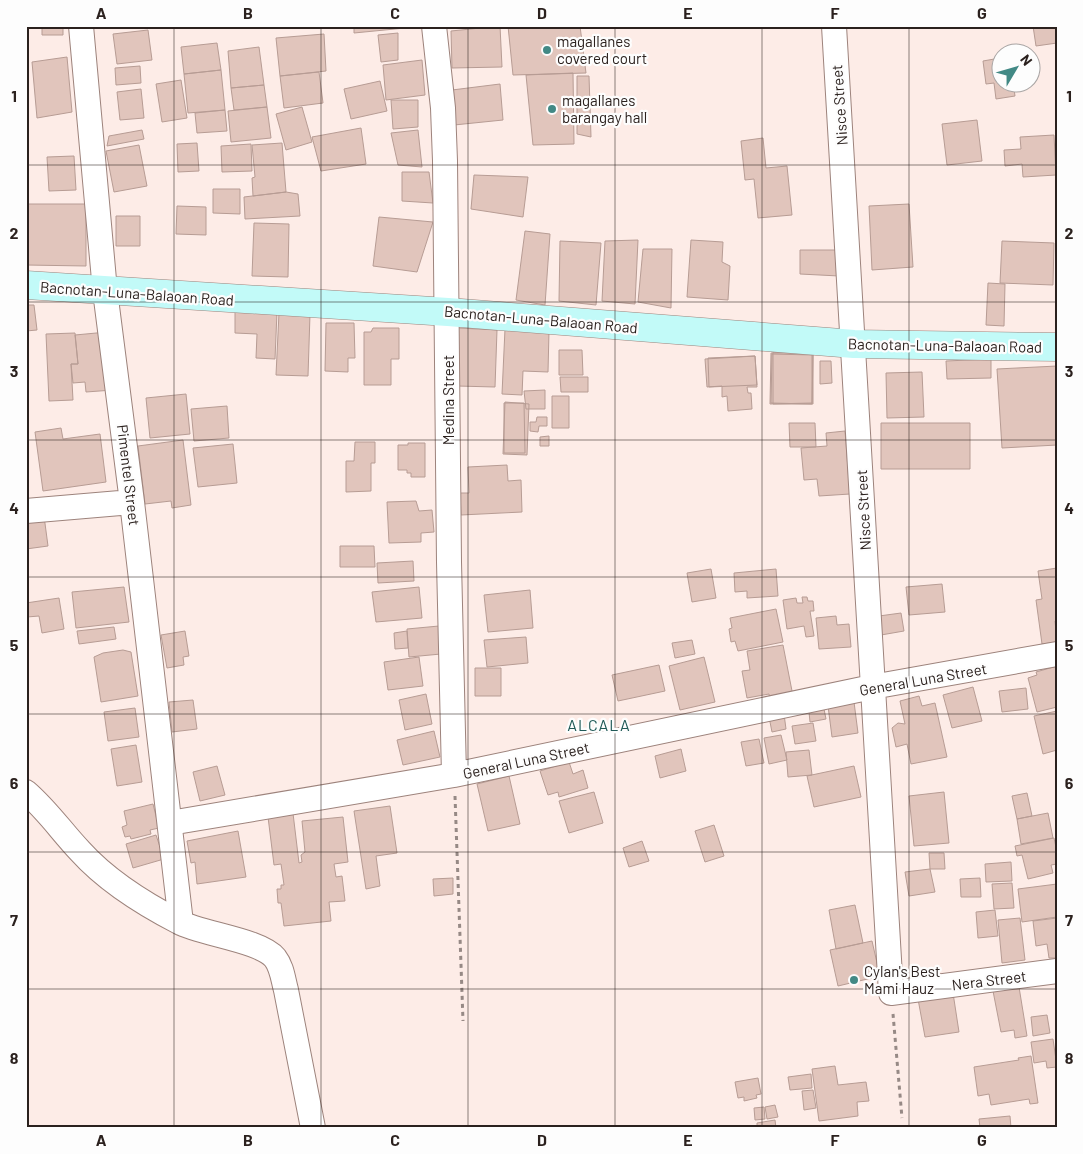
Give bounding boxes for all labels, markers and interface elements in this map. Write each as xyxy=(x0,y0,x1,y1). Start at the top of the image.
text: A xyxy=(96,3,107,22)
text: B xyxy=(243,3,253,22)
text: C xyxy=(390,3,400,22)
text: D xyxy=(537,3,547,22)
text: E xyxy=(683,3,693,22)
text: F xyxy=(831,3,840,22)
text: G xyxy=(977,3,987,22)
place label: magallanes covered court xyxy=(557,32,647,67)
north arrow xyxy=(990,42,1040,92)
marker: magallanes covered court xyxy=(541,44,553,56)
text: N xyxy=(1017,51,1036,69)
street label: Nisce Street xyxy=(827,64,851,146)
text: 1 xyxy=(11,86,17,105)
text: 1 xyxy=(1066,86,1072,105)
place label: magallanes barangay hall xyxy=(562,91,647,126)
marker: magallanes barangay hall xyxy=(546,103,558,115)
text: 2 xyxy=(10,223,19,242)
text: 2 xyxy=(1065,223,1074,242)
street label: Bacnotan-Luna-Balaoan Road xyxy=(39,277,235,309)
street label: Bacnotan-Luna-Balaoan Road xyxy=(443,302,639,336)
street label: Bacnotan-Luna-Balaoan Road xyxy=(848,334,1042,356)
street label: Medina Street xyxy=(439,355,457,445)
text: 3 xyxy=(10,361,18,380)
text: 3 xyxy=(1065,361,1073,380)
street label: Pimentel Street xyxy=(114,423,144,527)
street label: Nisce Street xyxy=(852,469,874,551)
text: 4 xyxy=(9,498,19,517)
text: 4 xyxy=(1064,498,1074,517)
text: 5 xyxy=(10,635,19,654)
text: 5 xyxy=(1065,635,1074,654)
street label: General Luna Street xyxy=(858,659,988,699)
district label: ALCALA xyxy=(567,715,631,734)
street label: General Luna Street xyxy=(461,738,591,782)
text: 6 xyxy=(10,773,19,792)
text: 6 xyxy=(1065,773,1074,792)
text: 7 xyxy=(10,910,18,929)
text: 7 xyxy=(1065,910,1073,929)
place label: Cylan's Best Mami Hauz xyxy=(864,962,941,997)
street label: Nera Street xyxy=(951,966,1027,994)
marker: Cylan's Best Mami Hauz xyxy=(848,974,860,986)
text: 8 xyxy=(10,1048,19,1067)
text: 8 xyxy=(1065,1048,1074,1067)
text: A xyxy=(96,1130,107,1149)
text: B xyxy=(243,1130,253,1149)
text: C xyxy=(390,1130,400,1149)
text: D xyxy=(537,1130,547,1149)
text: E xyxy=(683,1130,693,1149)
text: F xyxy=(831,1130,840,1149)
text: G xyxy=(977,1130,987,1149)

